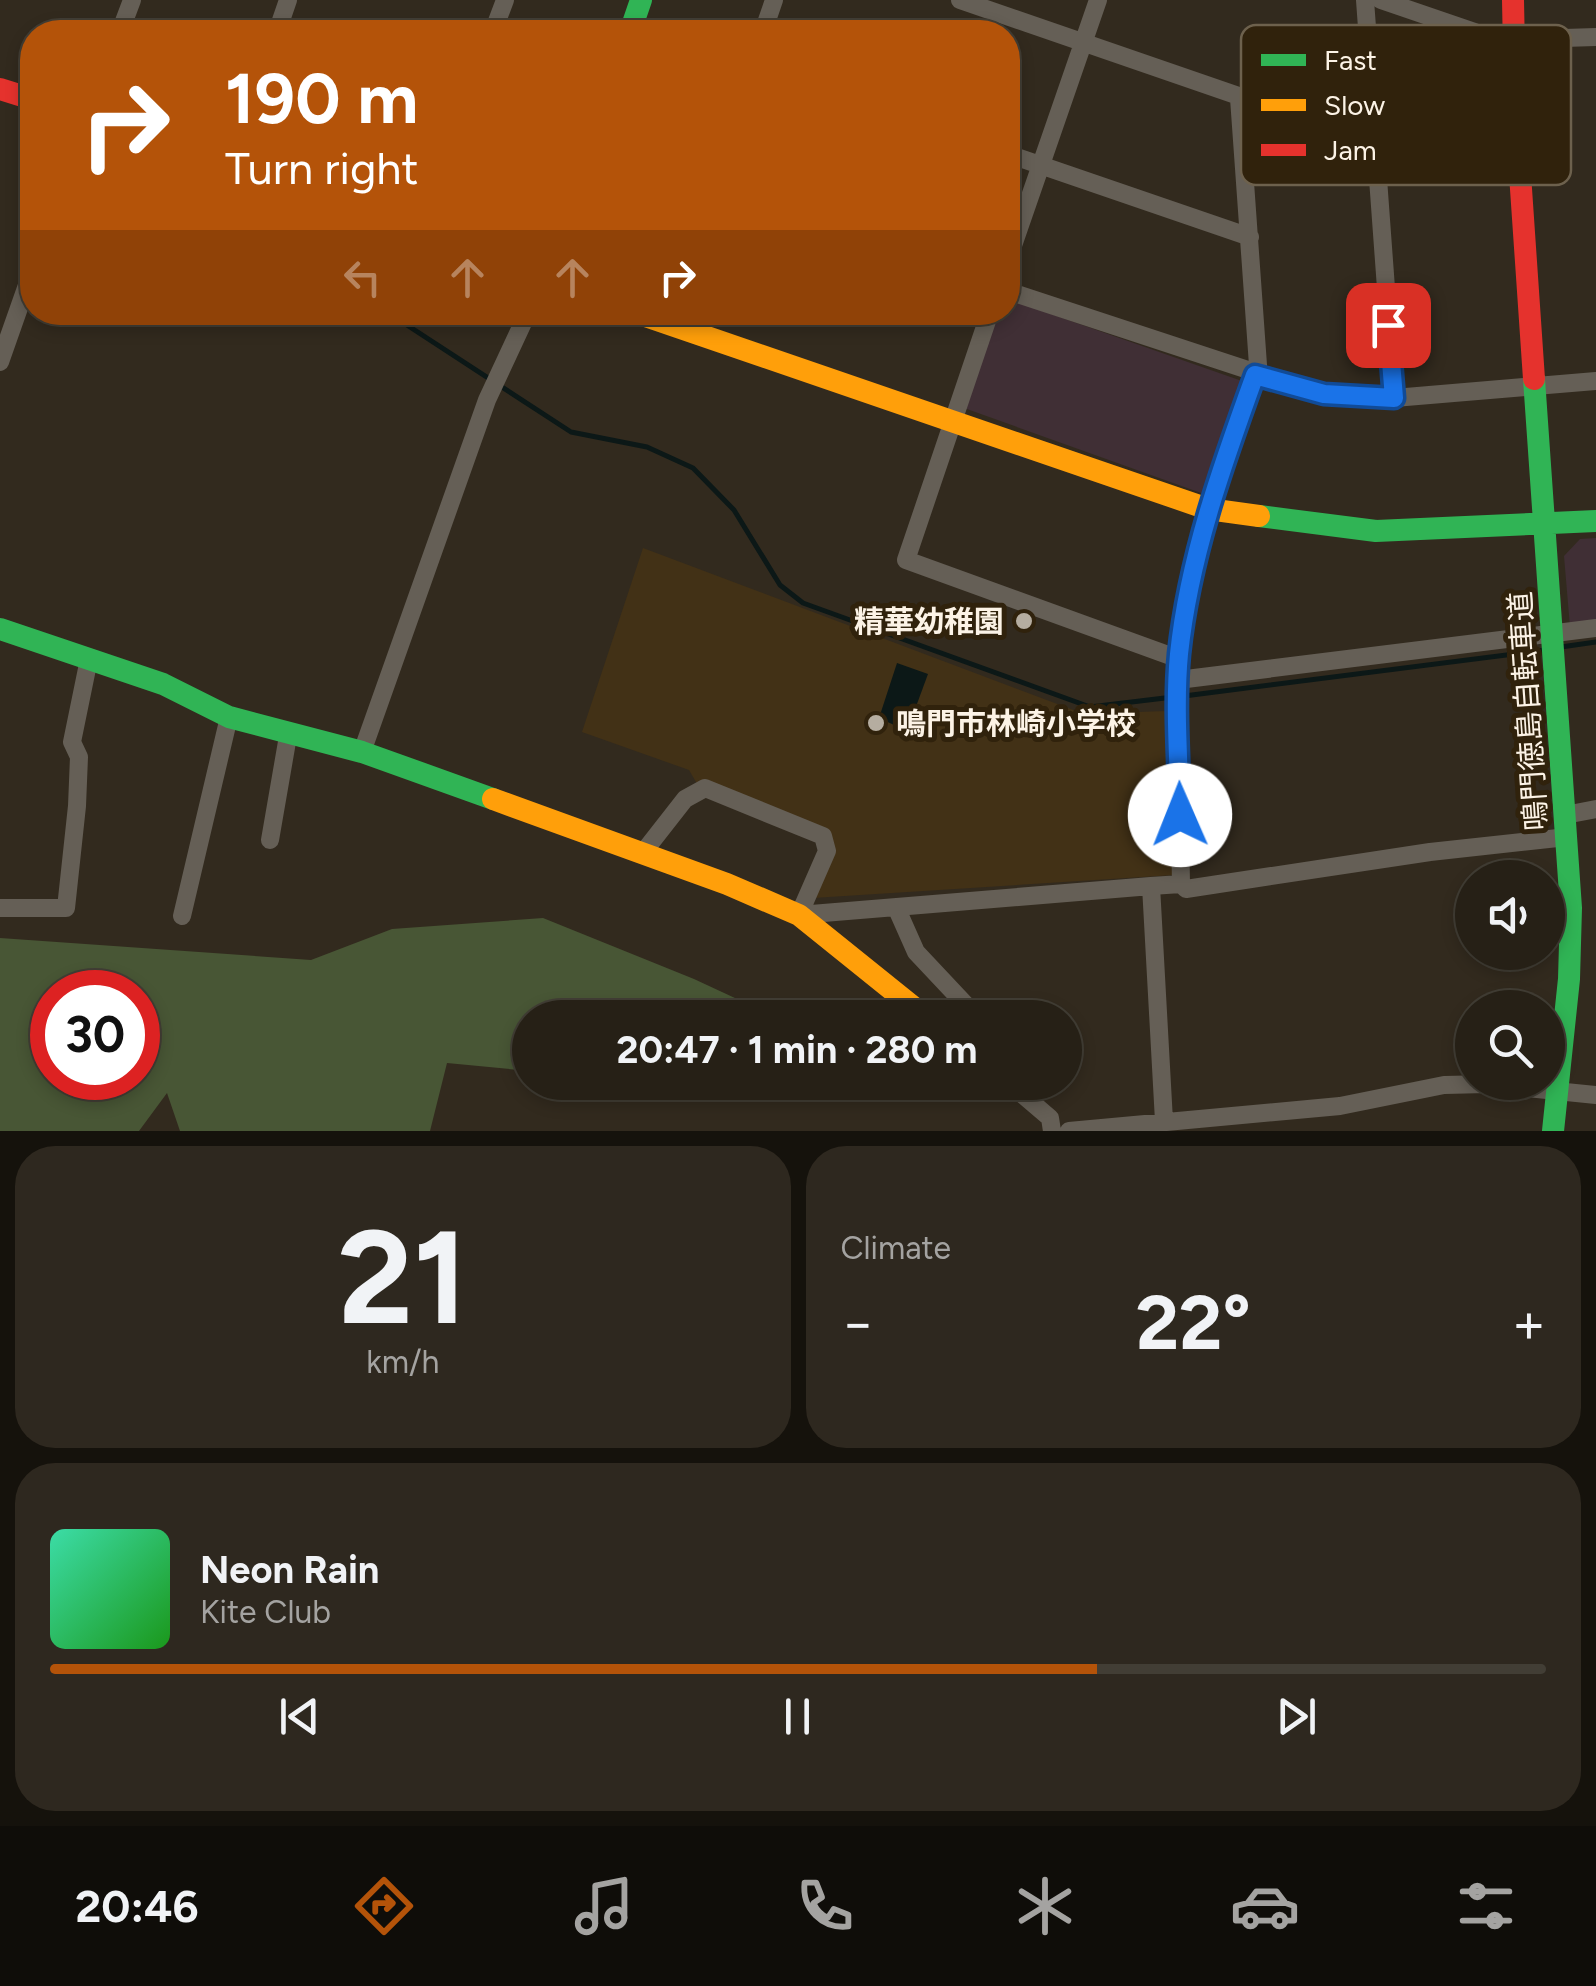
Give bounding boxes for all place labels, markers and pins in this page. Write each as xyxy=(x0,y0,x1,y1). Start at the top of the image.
pin xyxy=(1346,283,1431,368)
place label: 精華幼稚園 xyxy=(854,603,1004,640)
marker: 精華幼稚園 xyxy=(1013,610,1035,632)
place label: 鳴門市林崎小学校 xyxy=(896,705,1136,742)
marker: 鳴門市林崎小学校 xyxy=(865,712,887,734)

